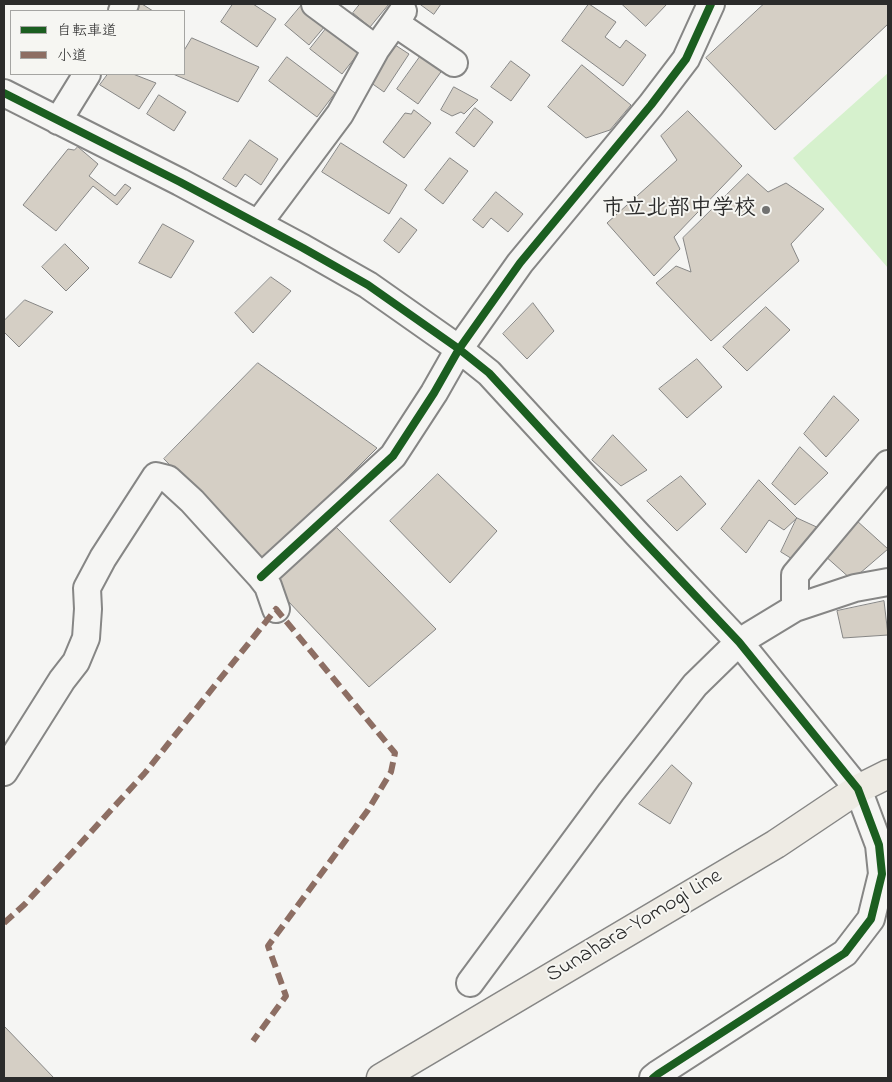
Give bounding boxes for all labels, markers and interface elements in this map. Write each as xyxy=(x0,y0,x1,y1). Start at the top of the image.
legend xyxy=(10,10,185,75)
text: 自転車道 xyxy=(57,20,117,42)
text: 小道 xyxy=(57,45,87,67)
place label: 市立北部中学校 xyxy=(602,197,756,223)
marker: 市立北部中学校 xyxy=(760,204,772,216)
street label: Sunahara-Yomogi Line xyxy=(542,864,728,990)

